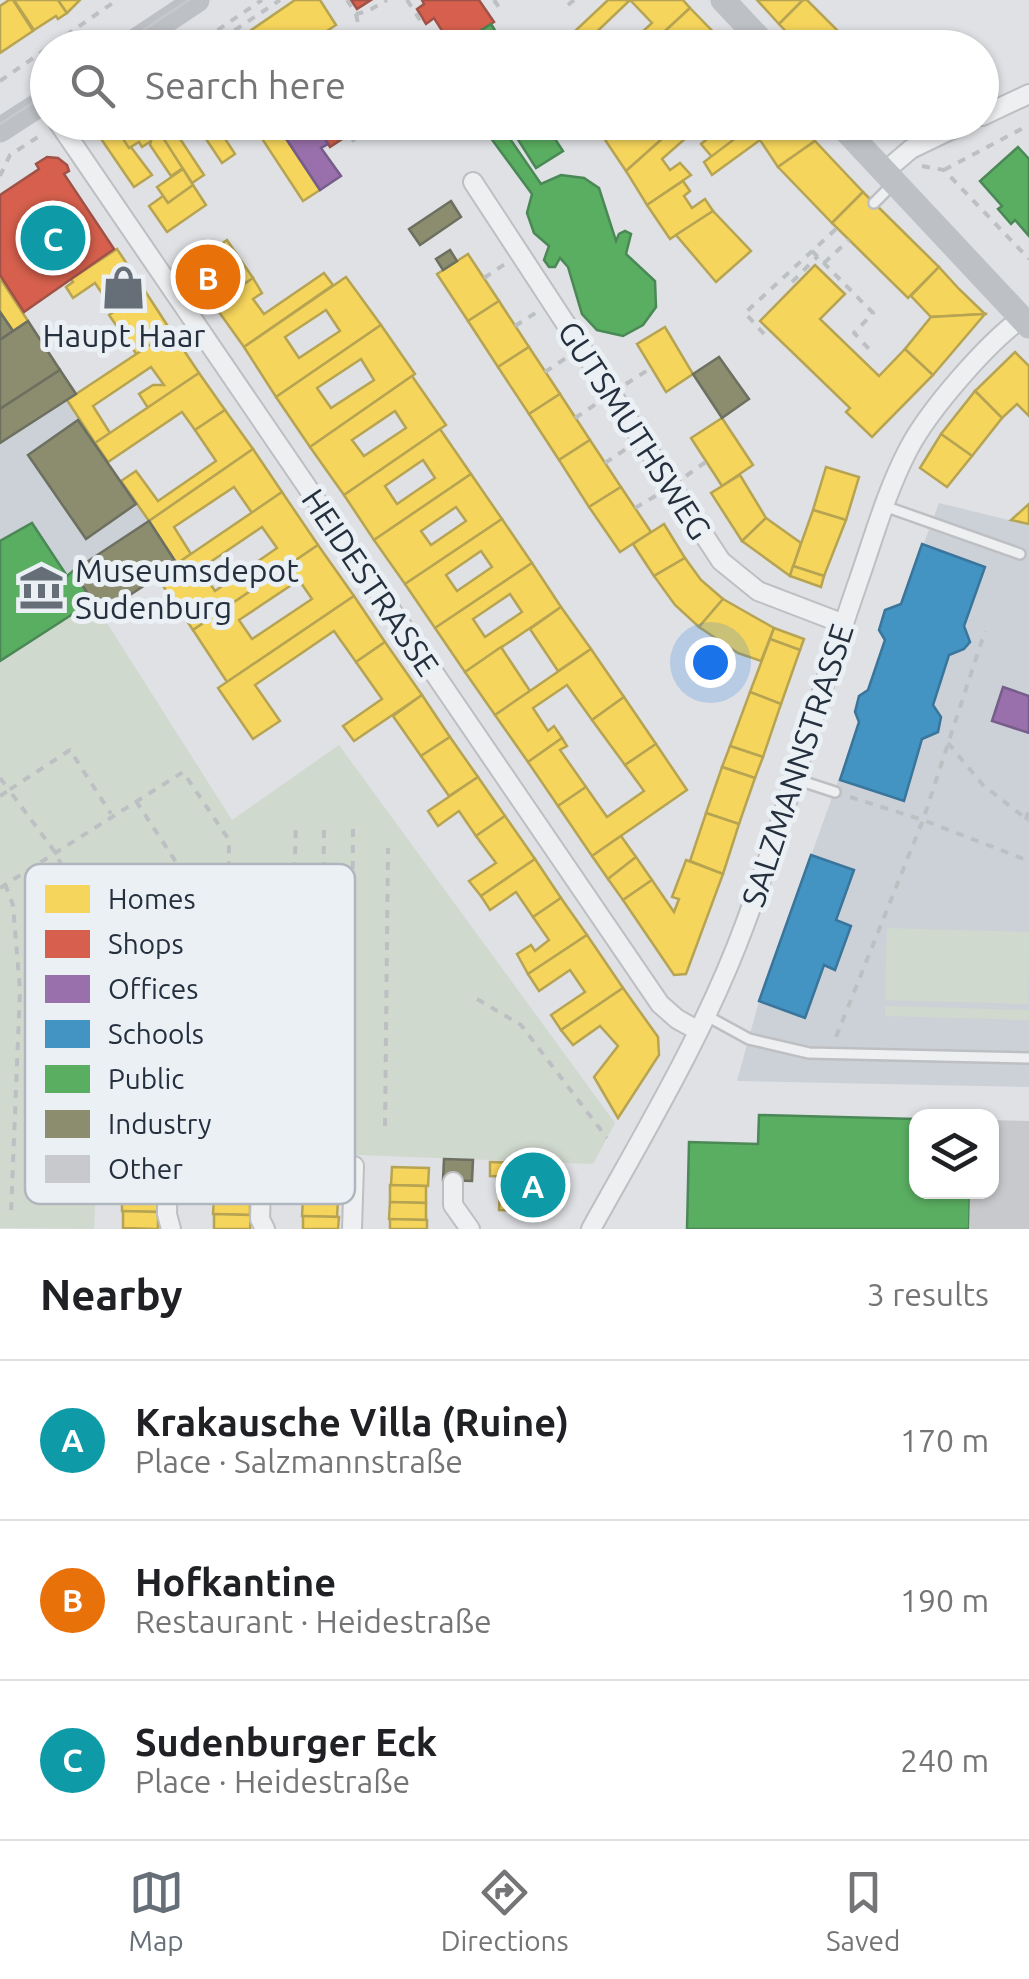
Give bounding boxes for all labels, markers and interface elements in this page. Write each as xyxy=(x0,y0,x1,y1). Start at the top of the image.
search box xyxy=(30,30,999,140)
icon: search xyxy=(65,58,120,113)
text: Search here xyxy=(145,64,346,106)
pin: C xyxy=(20,200,86,276)
pin: B xyxy=(176,240,240,314)
shop icon: Haupt Haar xyxy=(100,263,148,311)
street label: GUTSMUTHSWEG xyxy=(551,314,719,546)
place label: Haupt Haar xyxy=(43,317,205,353)
street label: HEIDESTRASSE xyxy=(295,482,447,682)
place label: Museumsdepot Sudenburg xyxy=(75,552,299,625)
museum icon: Museumsdepot Sudenburg xyxy=(18,564,66,612)
street label: SALZMANNSTRASSE xyxy=(734,619,860,911)
your location xyxy=(685,637,736,688)
legend xyxy=(25,864,355,1204)
text: Homes xyxy=(108,883,196,914)
text: Shops xyxy=(108,928,184,959)
text: Offices xyxy=(108,973,198,1004)
text: Schools xyxy=(108,1018,204,1049)
text: Public xyxy=(108,1063,184,1094)
text: Industry xyxy=(108,1108,211,1139)
map controls xyxy=(909,1109,999,1199)
button: layers xyxy=(909,1109,999,1199)
pin: A xyxy=(500,1148,566,1222)
text: Other xyxy=(108,1153,183,1184)
text: Nearby xyxy=(40,1271,183,1318)
text: 3 results xyxy=(867,1276,989,1312)
text: Krakausche Villa (Ruine) xyxy=(135,1401,569,1443)
text: A xyxy=(61,1422,84,1458)
text: 170 m xyxy=(900,1422,989,1458)
text: Place · Salzmannstraße xyxy=(135,1443,463,1479)
text: Hofkantine xyxy=(135,1561,336,1603)
text: B xyxy=(62,1582,83,1618)
text: 190 m xyxy=(900,1582,989,1618)
text: Restaurant · Heidestraße xyxy=(135,1603,492,1639)
text: Sudenburger Eck xyxy=(135,1721,437,1763)
text: C xyxy=(62,1742,83,1778)
text: 240 m xyxy=(900,1742,989,1778)
text: Place · Heidestraße xyxy=(135,1763,410,1799)
tab: Map xyxy=(129,1865,184,1956)
tab: Directions xyxy=(441,1865,569,1956)
tab: Saved xyxy=(826,1865,900,1956)

